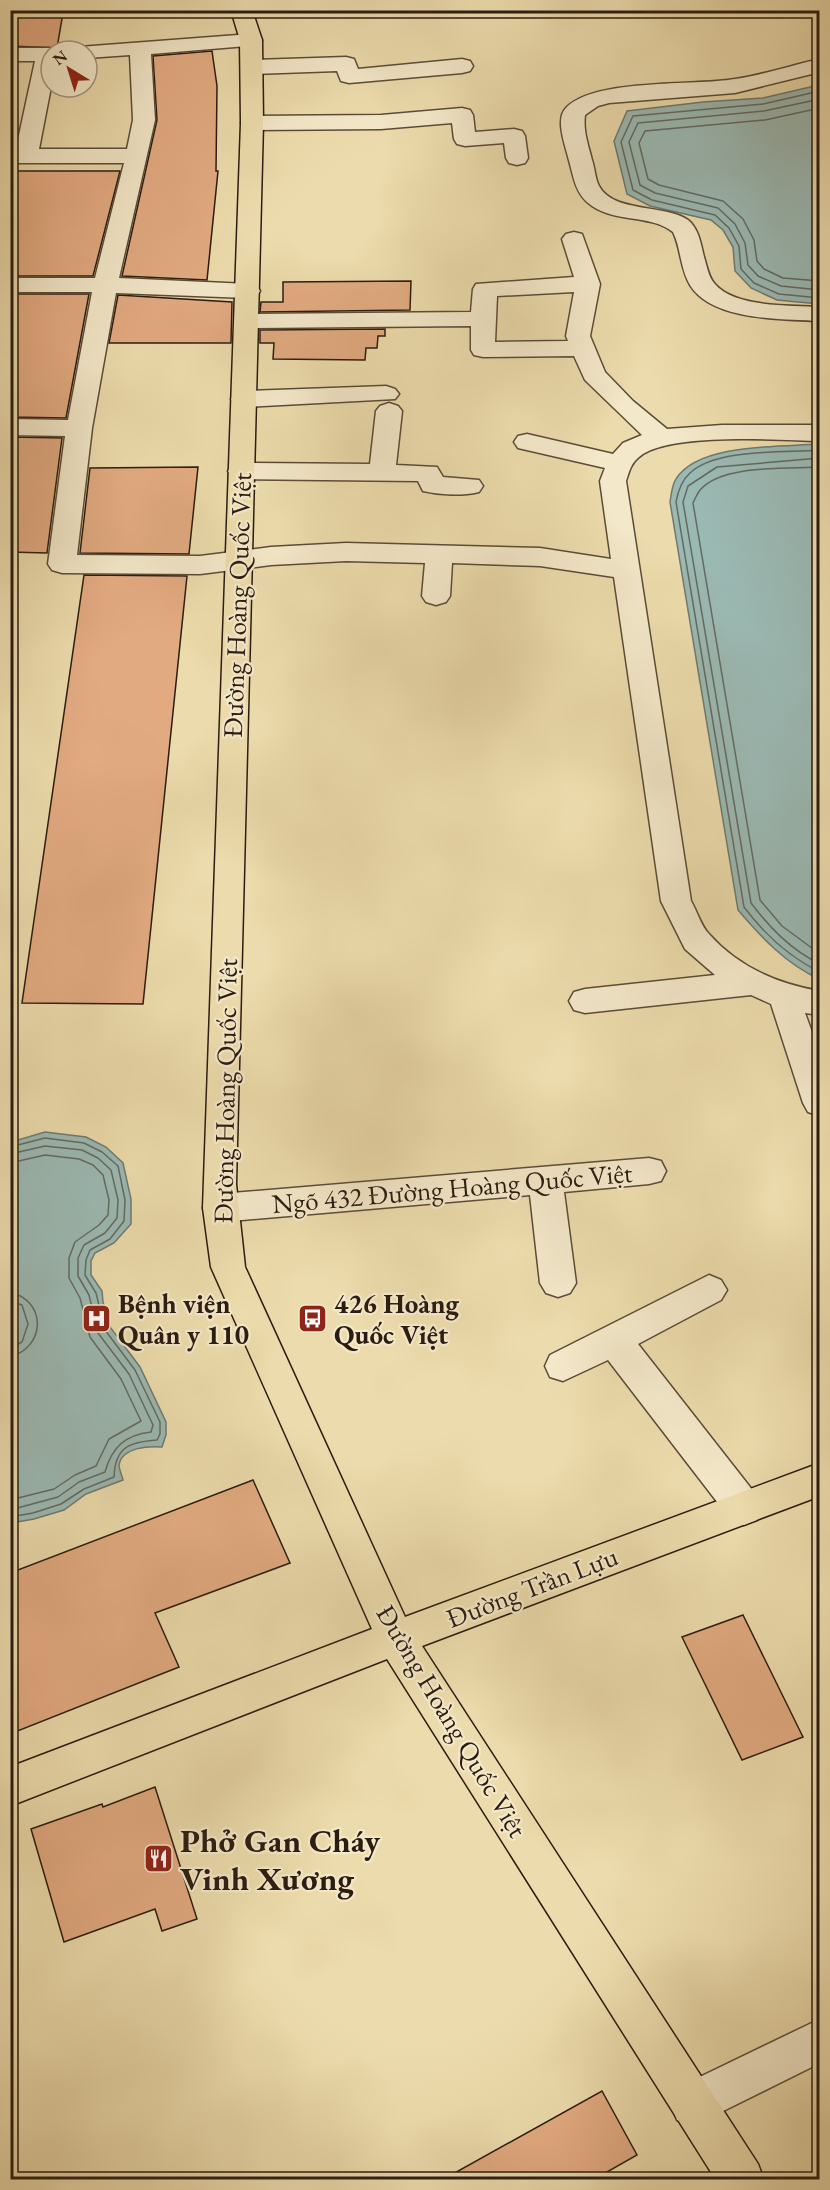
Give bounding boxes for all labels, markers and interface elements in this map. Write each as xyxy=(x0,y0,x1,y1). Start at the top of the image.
north arrow xyxy=(39,39,99,99)
text: N xyxy=(49,45,72,70)
street label: Đường Hoàng Quốc Việt xyxy=(215,471,259,738)
street label: Đường Hoàng Quốc Việt xyxy=(205,958,245,1224)
street label: Ngõ 432 Đường Hoàng Quốc Việt xyxy=(270,1155,634,1221)
place label: Bệnh viện Quân y 110 xyxy=(118,1286,249,1352)
place label: 426 Hoàng Quốc Việt xyxy=(334,1286,459,1352)
hospital icon: Bệnh viện Quân y 110 xyxy=(81,1303,113,1335)
bus stop icon: 426 Hoàng Quốc Việt xyxy=(297,1303,329,1335)
street label: Đường Trần Lựu xyxy=(441,1538,623,1636)
street label: Đường Hoàng Quốc Việt xyxy=(369,1598,536,1844)
place label: Phở Gan Cháy Vinh Xương xyxy=(180,1819,381,1900)
restaurant icon: Phở Gan Cháy Vinh Xương xyxy=(143,1843,175,1875)

